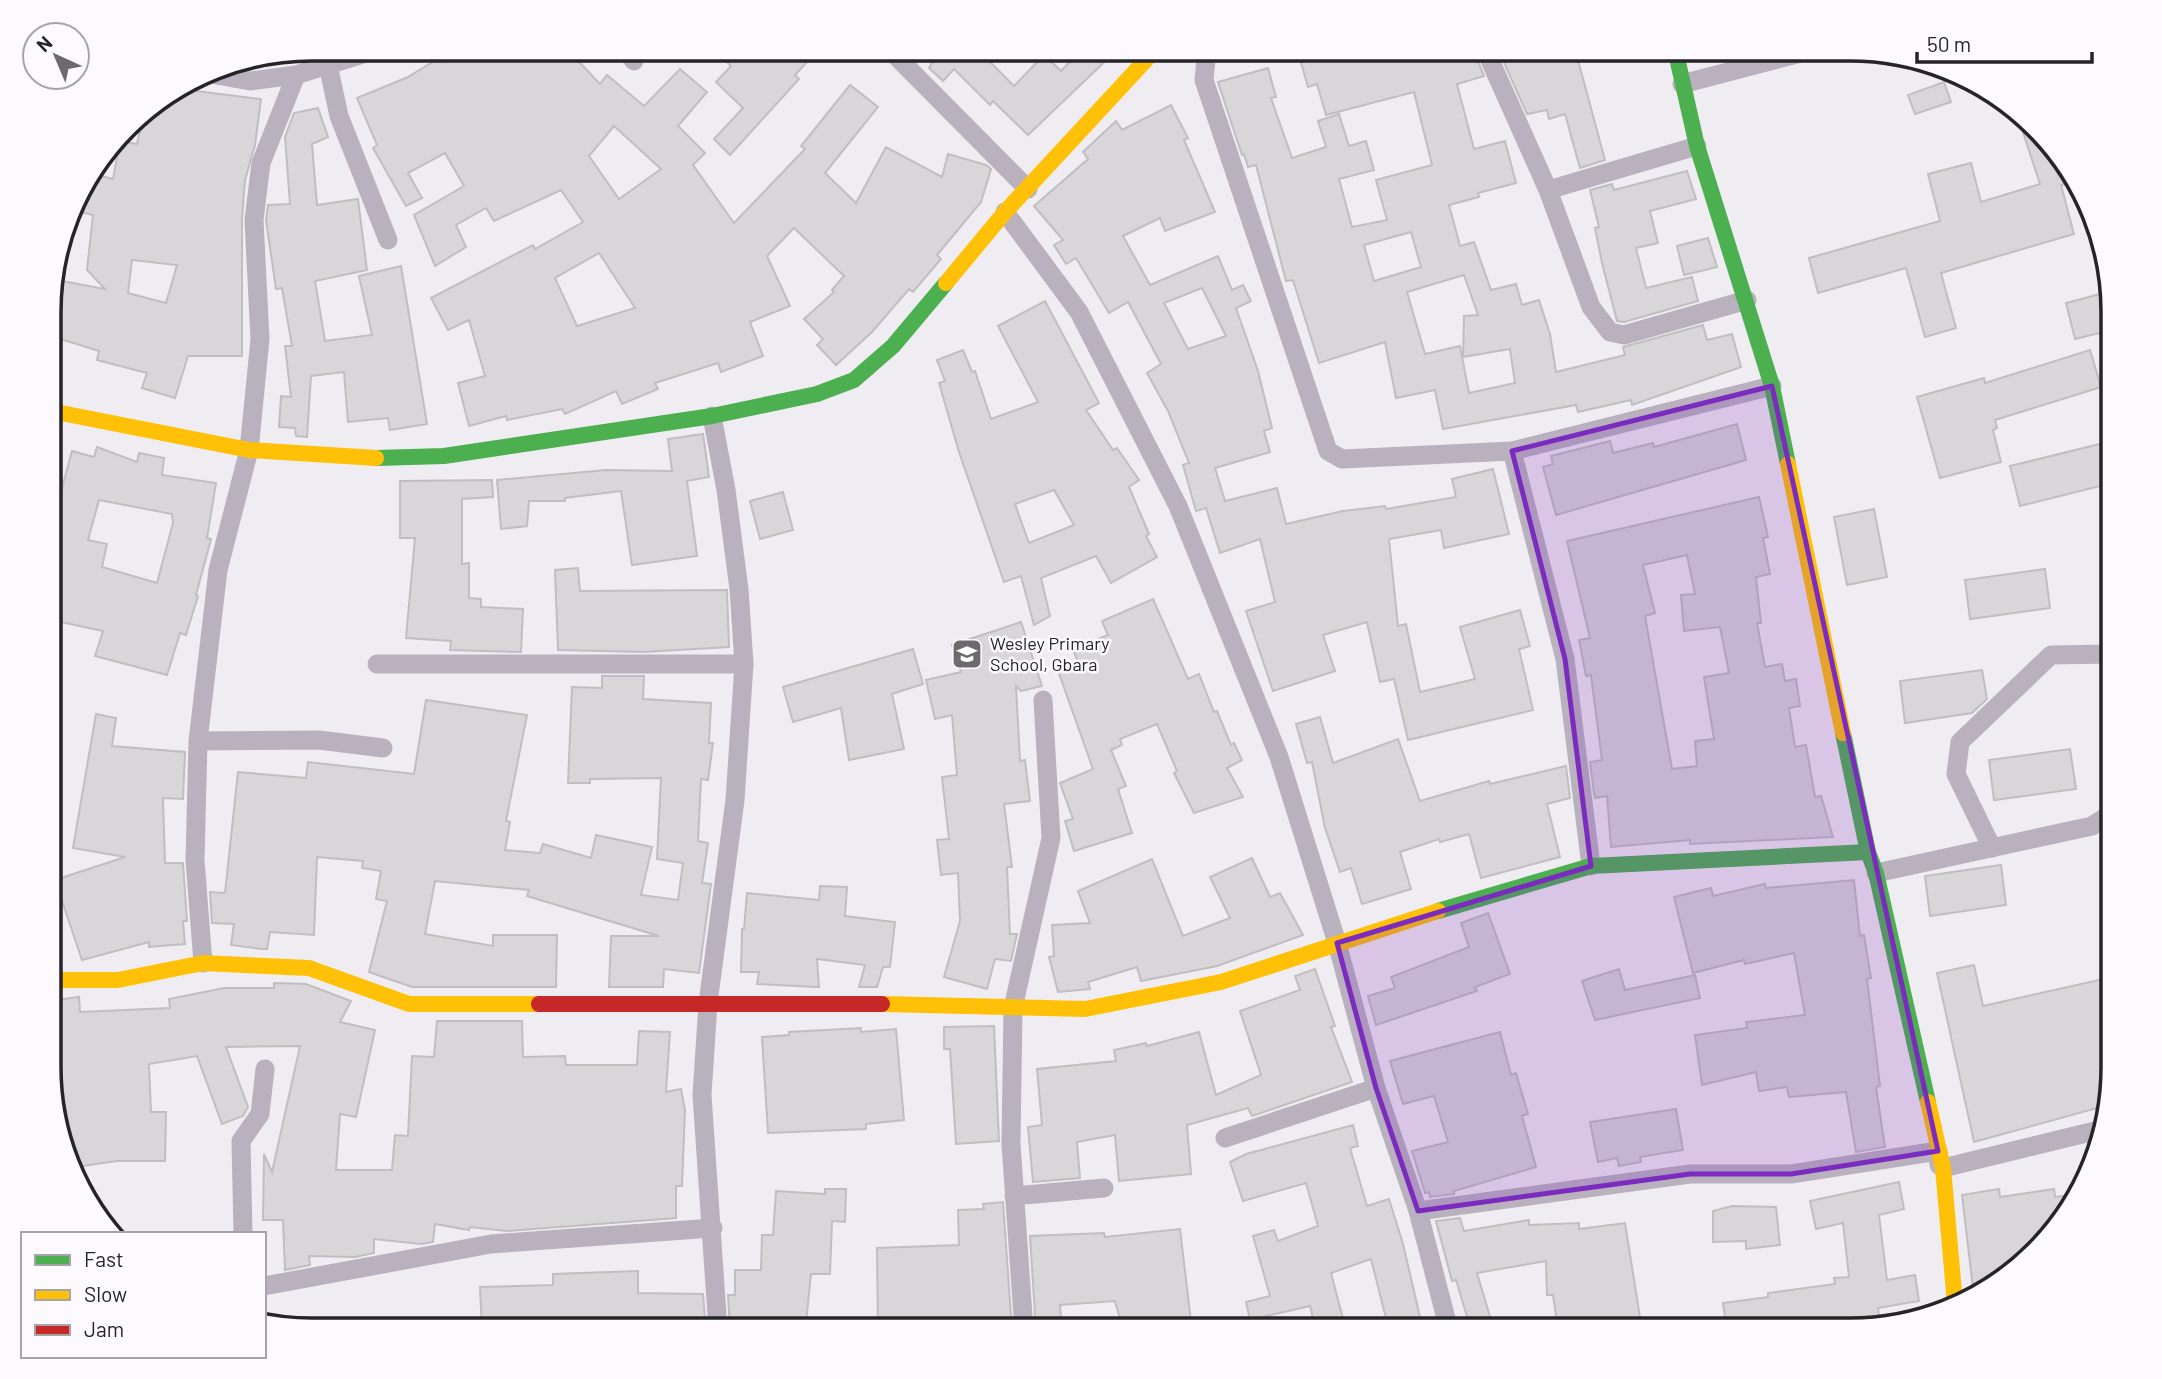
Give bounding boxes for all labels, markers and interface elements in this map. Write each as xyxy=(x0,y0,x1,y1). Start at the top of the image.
north arrow xyxy=(21,21,91,91)
scale bar xyxy=(1917,21,2092,65)
text: N xyxy=(31,31,56,56)
text: 50 m xyxy=(1927,31,1971,56)
place label: Wesley Primary School, Gbara xyxy=(990,632,1110,675)
school or university icon: Wesley Primary School, Gbara xyxy=(950,637,984,671)
legend xyxy=(21,1232,266,1358)
text: Fast xyxy=(84,1246,124,1271)
text: Slow xyxy=(84,1281,127,1306)
text: Jam xyxy=(84,1316,124,1341)

